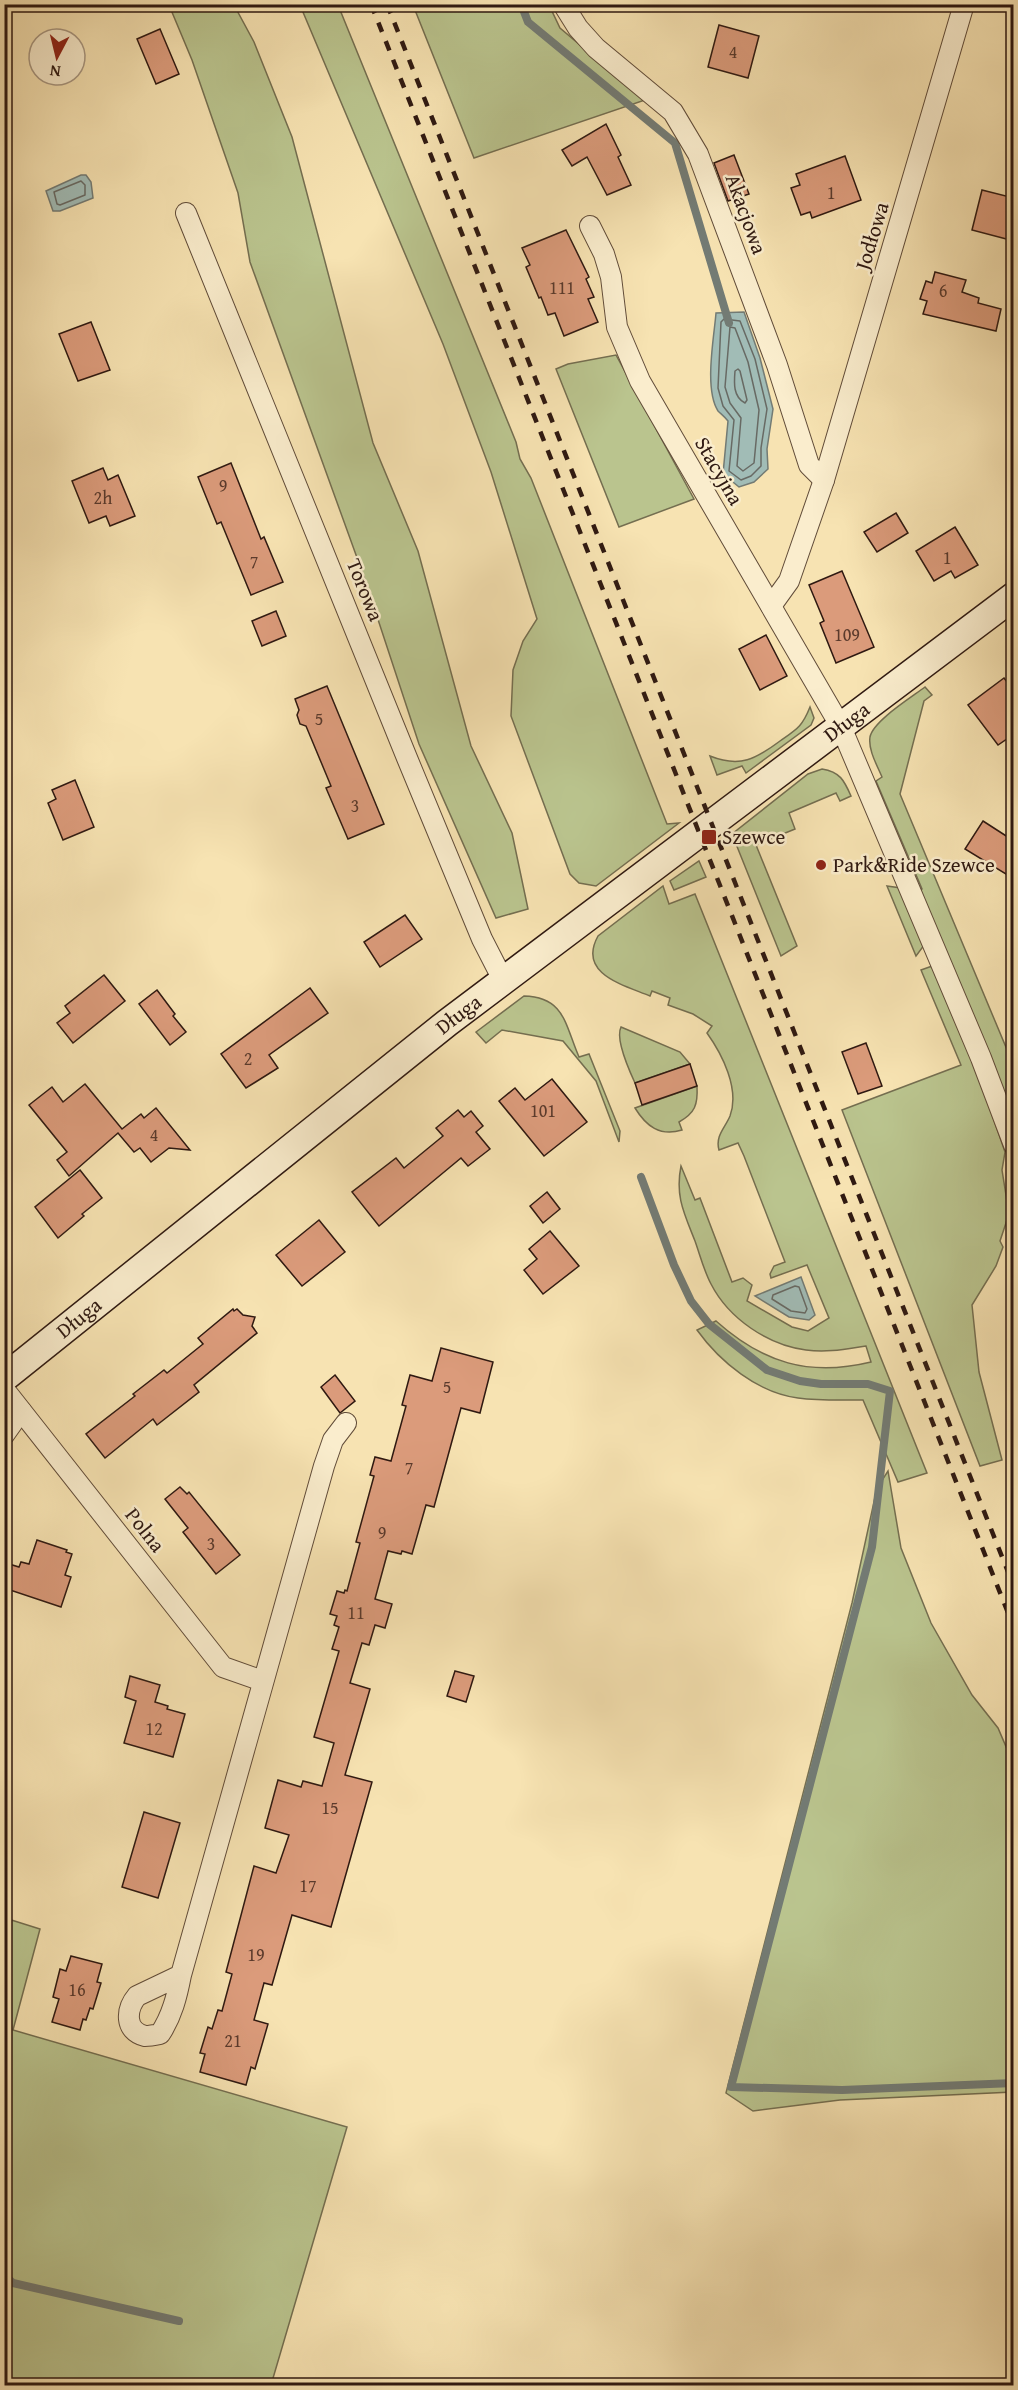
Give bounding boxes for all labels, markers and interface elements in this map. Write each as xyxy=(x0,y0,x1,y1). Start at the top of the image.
north arrow xyxy=(27,27,87,87)
house number: 4 xyxy=(729,38,737,65)
text: N xyxy=(48,59,62,84)
street label: Akacjowa xyxy=(718,169,775,258)
house number: 1 xyxy=(827,179,835,206)
street label: Jodłowa xyxy=(846,198,897,277)
house number: 111 xyxy=(549,274,575,301)
house number: 6 xyxy=(939,277,947,304)
street label: Stacyjna xyxy=(687,431,752,511)
house number: 9 xyxy=(219,472,227,499)
house number: 2h xyxy=(94,484,112,511)
house number: 1 xyxy=(943,544,951,571)
house number: 7 xyxy=(250,548,258,575)
street label: Torowa xyxy=(339,554,392,626)
house number: 109 xyxy=(834,621,860,648)
street label: Długa xyxy=(817,694,876,749)
house number: 5 xyxy=(315,705,323,732)
house number: 3 xyxy=(351,792,359,819)
place label: Szewce xyxy=(722,821,786,852)
marker: Szewce xyxy=(700,828,718,846)
place label: Park&Ride Szewce xyxy=(833,849,995,880)
marker: Park&Ride Szewce xyxy=(814,858,828,872)
street label: Długa xyxy=(428,986,488,1042)
house number: 2 xyxy=(244,1045,252,1072)
house number: 101 xyxy=(530,1097,556,1124)
house number: 4 xyxy=(150,1121,158,1148)
street label: Długa xyxy=(49,1290,108,1346)
house number: 5 xyxy=(443,1373,451,1400)
house number: 7 xyxy=(405,1454,413,1481)
street label: Polna xyxy=(118,1501,173,1559)
house number: 9 xyxy=(378,1519,386,1546)
house number: 3 xyxy=(207,1530,215,1557)
house number: 11 xyxy=(347,1599,365,1626)
house number: 12 xyxy=(145,1715,163,1742)
house number: 15 xyxy=(321,1794,339,1821)
house number: 17 xyxy=(299,1872,317,1899)
house number: 19 xyxy=(247,1941,265,1968)
house number: 16 xyxy=(68,1976,86,2003)
house number: 21 xyxy=(224,2027,242,2054)

